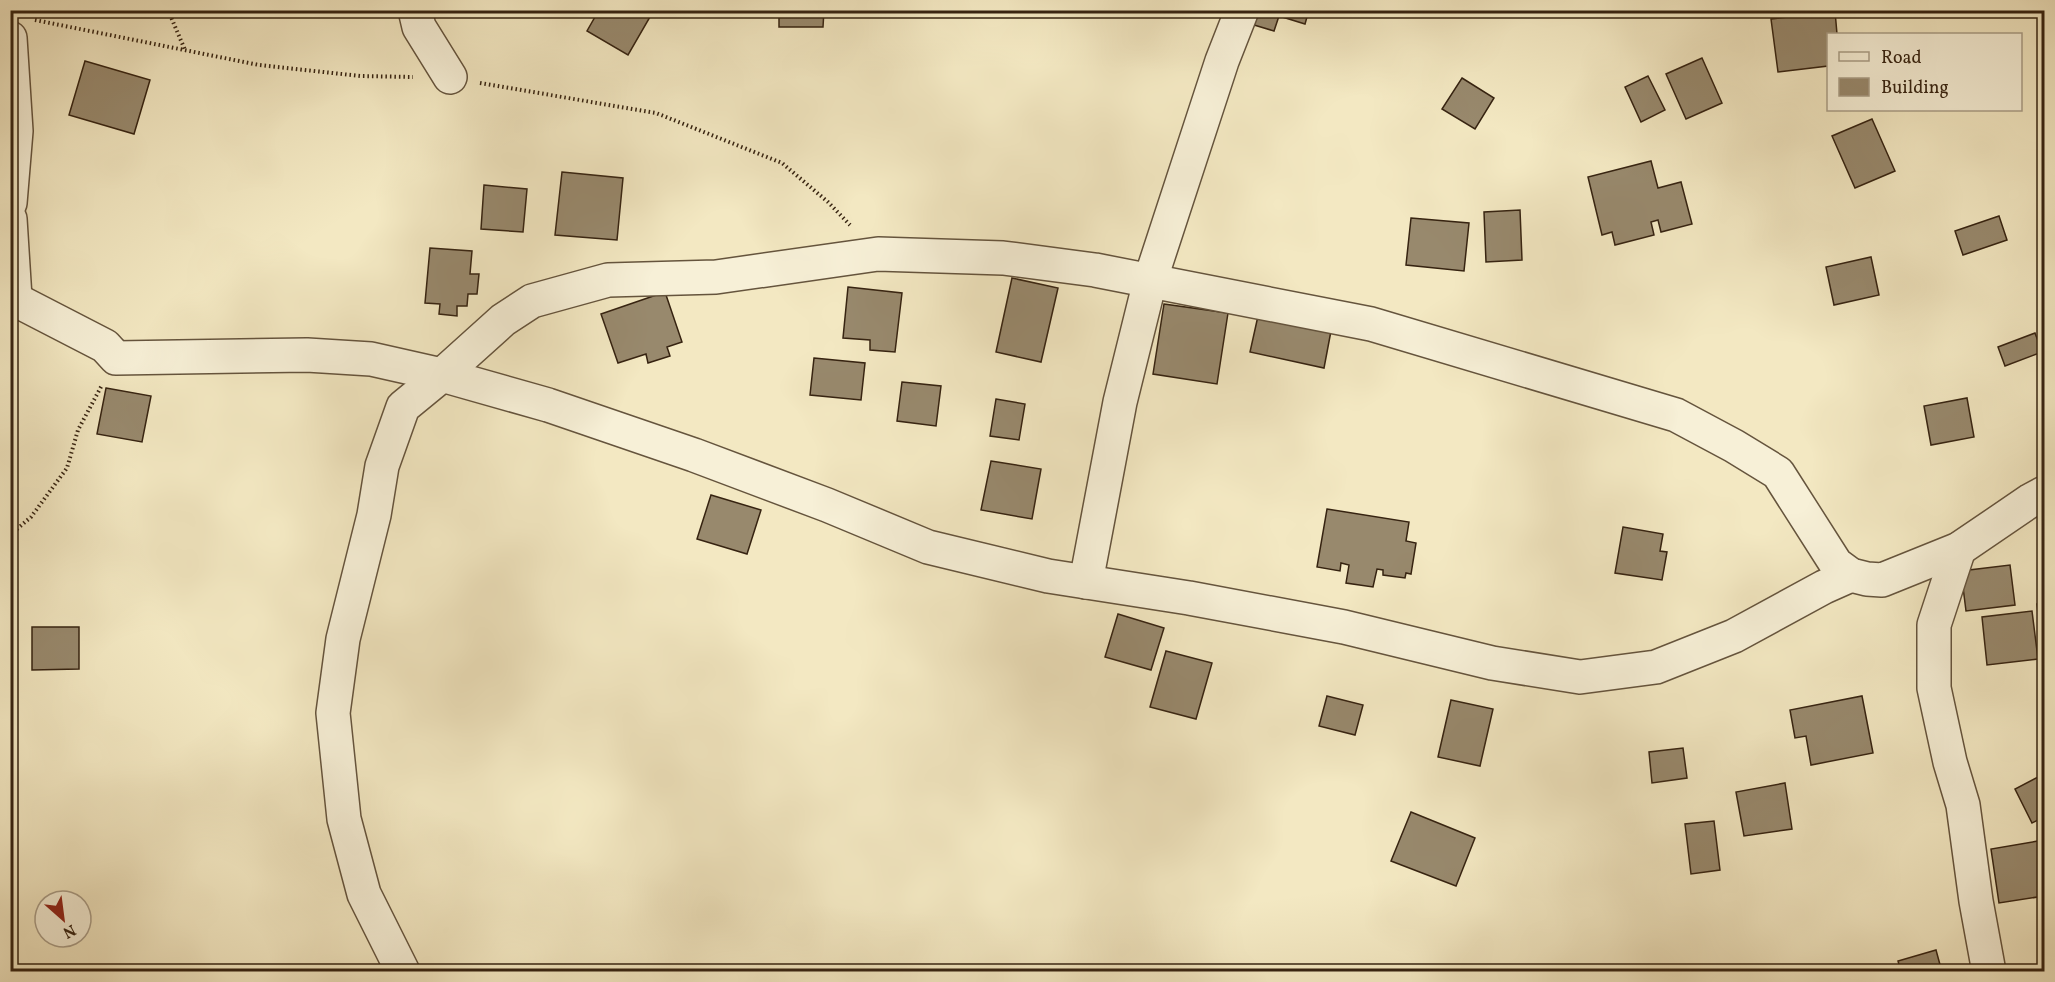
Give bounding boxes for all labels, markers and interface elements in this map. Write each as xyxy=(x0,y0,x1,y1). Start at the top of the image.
legend xyxy=(1827,33,2022,111)
text: Road xyxy=(1881,46,1922,71)
text: Building xyxy=(1881,76,1949,101)
north arrow xyxy=(33,889,93,949)
text: N xyxy=(58,918,79,943)

